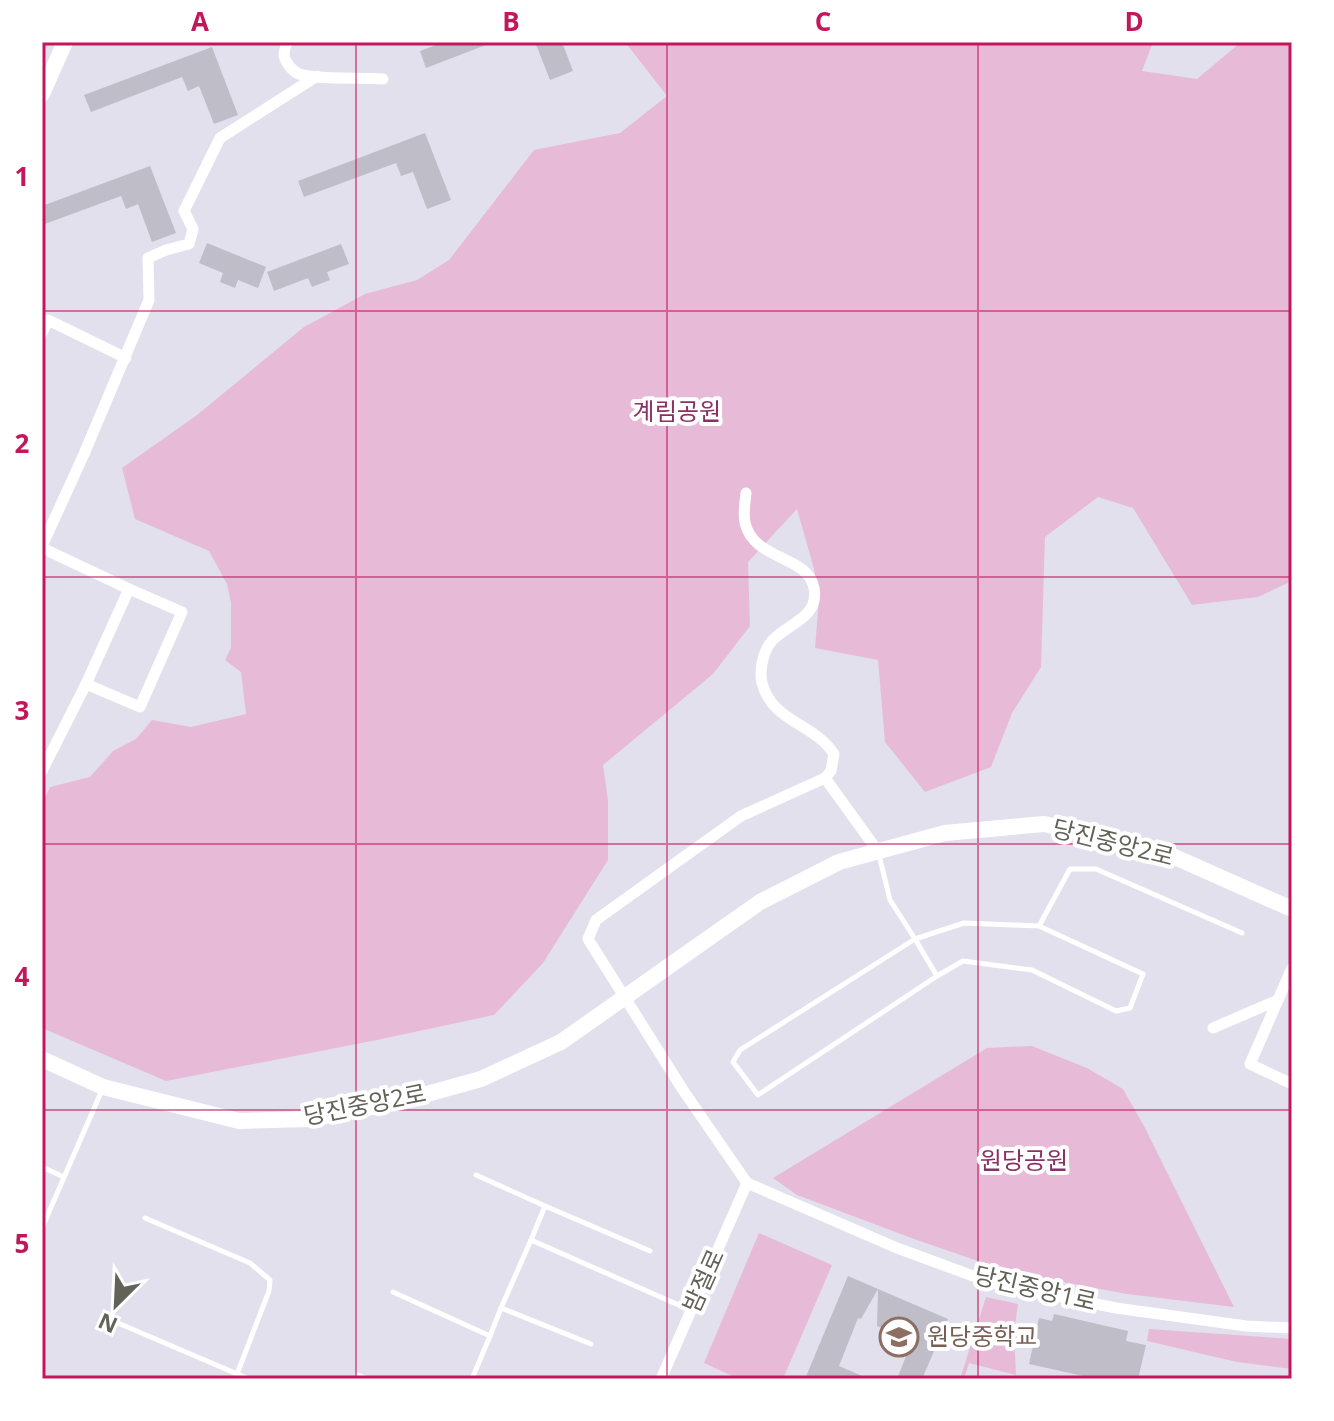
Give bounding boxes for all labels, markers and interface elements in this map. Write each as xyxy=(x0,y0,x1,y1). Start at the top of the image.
text: A xyxy=(191,3,209,39)
text: B xyxy=(502,3,520,39)
text: C xyxy=(815,3,831,39)
text: D xyxy=(1124,3,1144,39)
text: 1 xyxy=(15,158,29,194)
park label: 계림공원 xyxy=(633,394,721,427)
text: 2 xyxy=(15,425,30,461)
text: 3 xyxy=(15,692,29,728)
street label: 당진중앙2로 xyxy=(1049,811,1178,873)
text: 4 xyxy=(15,958,30,994)
street label: 당진중앙2로 xyxy=(301,1075,429,1132)
park label: 원당공원 xyxy=(980,1143,1068,1176)
text: 5 xyxy=(15,1225,29,1261)
street label: 밤절로 xyxy=(674,1243,731,1317)
street label: 당진중앙1로 xyxy=(971,1258,1100,1318)
north arrow xyxy=(76,1265,156,1345)
text: N xyxy=(93,1307,122,1342)
school or university icon: 원당중학교 xyxy=(878,1316,920,1358)
place label: 원당중학교 xyxy=(927,1319,1037,1352)

